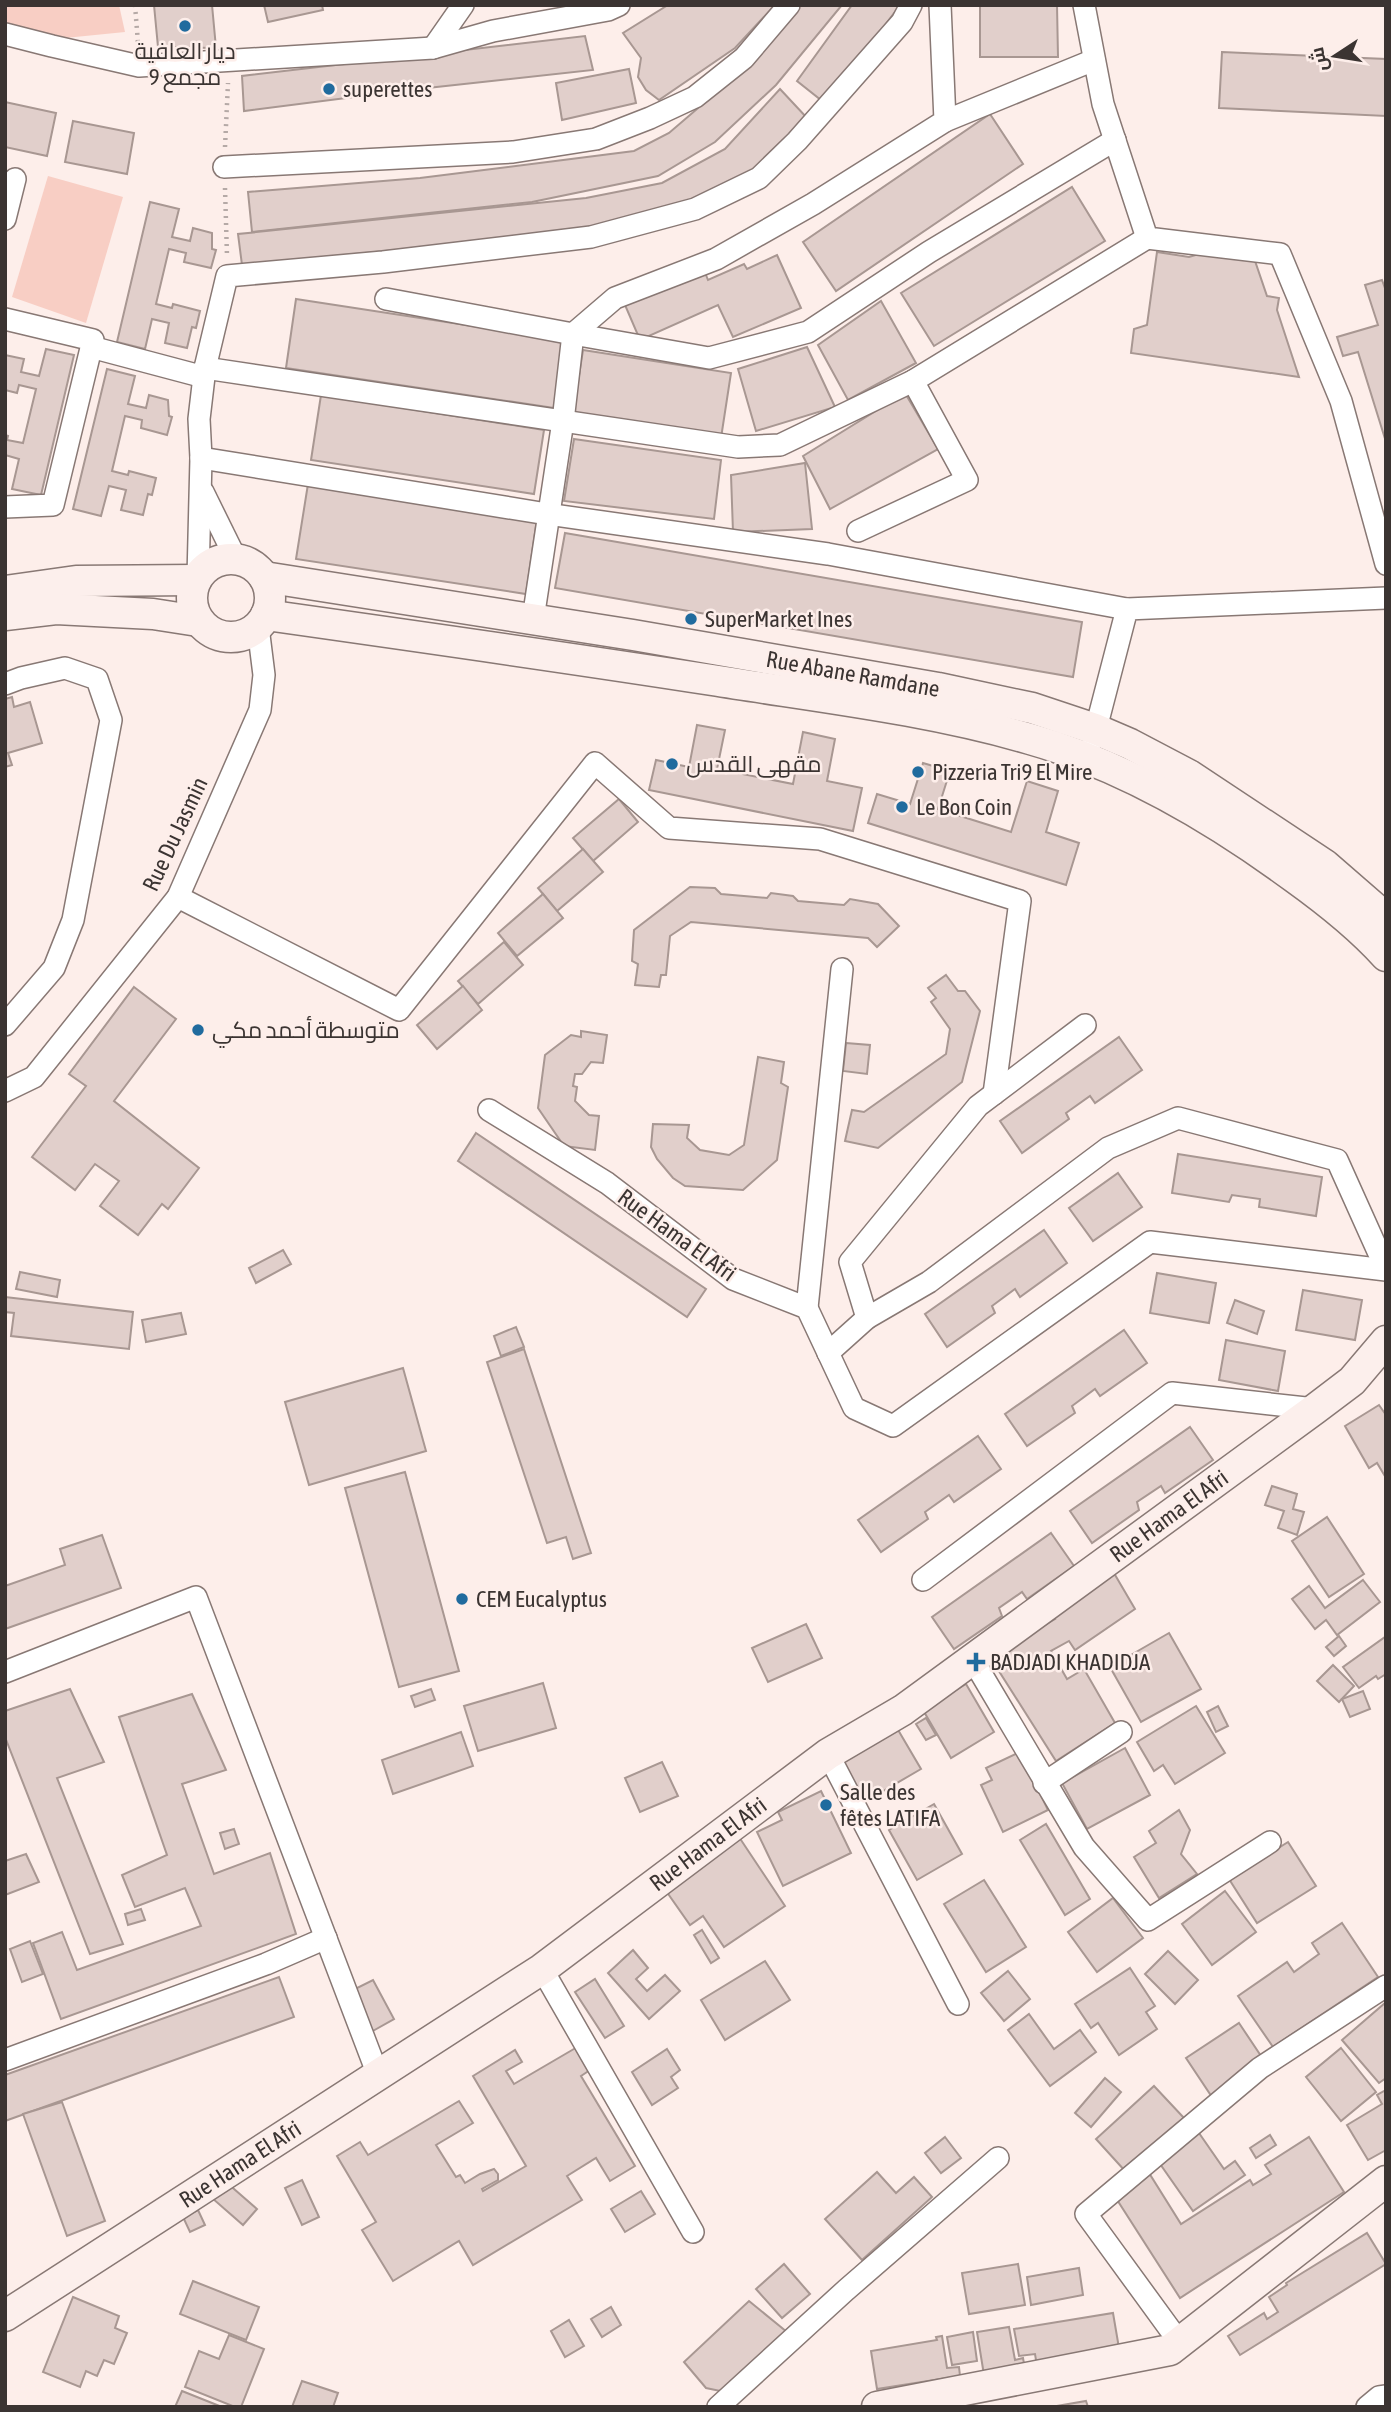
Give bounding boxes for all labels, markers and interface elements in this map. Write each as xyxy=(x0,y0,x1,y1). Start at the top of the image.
marker: ديار العافية مجمع 9 xyxy=(177,18,193,34)
north arrow xyxy=(1300,21,1370,91)
place label: ديار العافية مجمع 9 xyxy=(134,38,236,93)
text: ش xyxy=(1305,45,1333,74)
place label: superettes xyxy=(343,76,432,102)
marker: superettes xyxy=(321,81,337,97)
place label: SuperMarket Ines xyxy=(705,606,852,632)
marker: SuperMarket Ines xyxy=(683,611,699,627)
street label: Rue Abane Ramdane xyxy=(764,646,942,702)
place label: مقهى القدس xyxy=(686,751,822,778)
marker: مقهى القدس xyxy=(664,756,680,772)
place label: Pizzeria Tri9 El Mire xyxy=(932,759,1093,785)
marker: Pizzeria Tri9 El Mire xyxy=(910,764,926,780)
street label: Rue Du Jasmin xyxy=(137,773,213,895)
place label: Le Bon Coin xyxy=(916,794,1012,820)
marker: Le Bon Coin xyxy=(894,799,910,815)
place label: متوسطة أحمد مكي xyxy=(212,1015,400,1048)
marker: متوسطة أحمد مكي xyxy=(190,1022,206,1038)
street label: Rue Hama El Afri xyxy=(613,1184,741,1286)
street label: Rue Hama El Afri xyxy=(1105,1465,1233,1567)
place label: CEM Eucalyptus xyxy=(476,1586,607,1612)
marker: CEM Eucalyptus xyxy=(454,1591,470,1607)
place label: BADJADI KHADIDJA xyxy=(990,1649,1151,1675)
marker: BADJADI KHADIDJA xyxy=(968,1654,984,1670)
place label: Salle des fêtes LATIFA xyxy=(840,1779,941,1831)
street label: Rue Hama El Afri xyxy=(645,1792,771,1896)
marker: Salle des fêtes LATIFA xyxy=(818,1797,834,1813)
street label: Rue Hama El Afri xyxy=(174,2115,306,2213)

